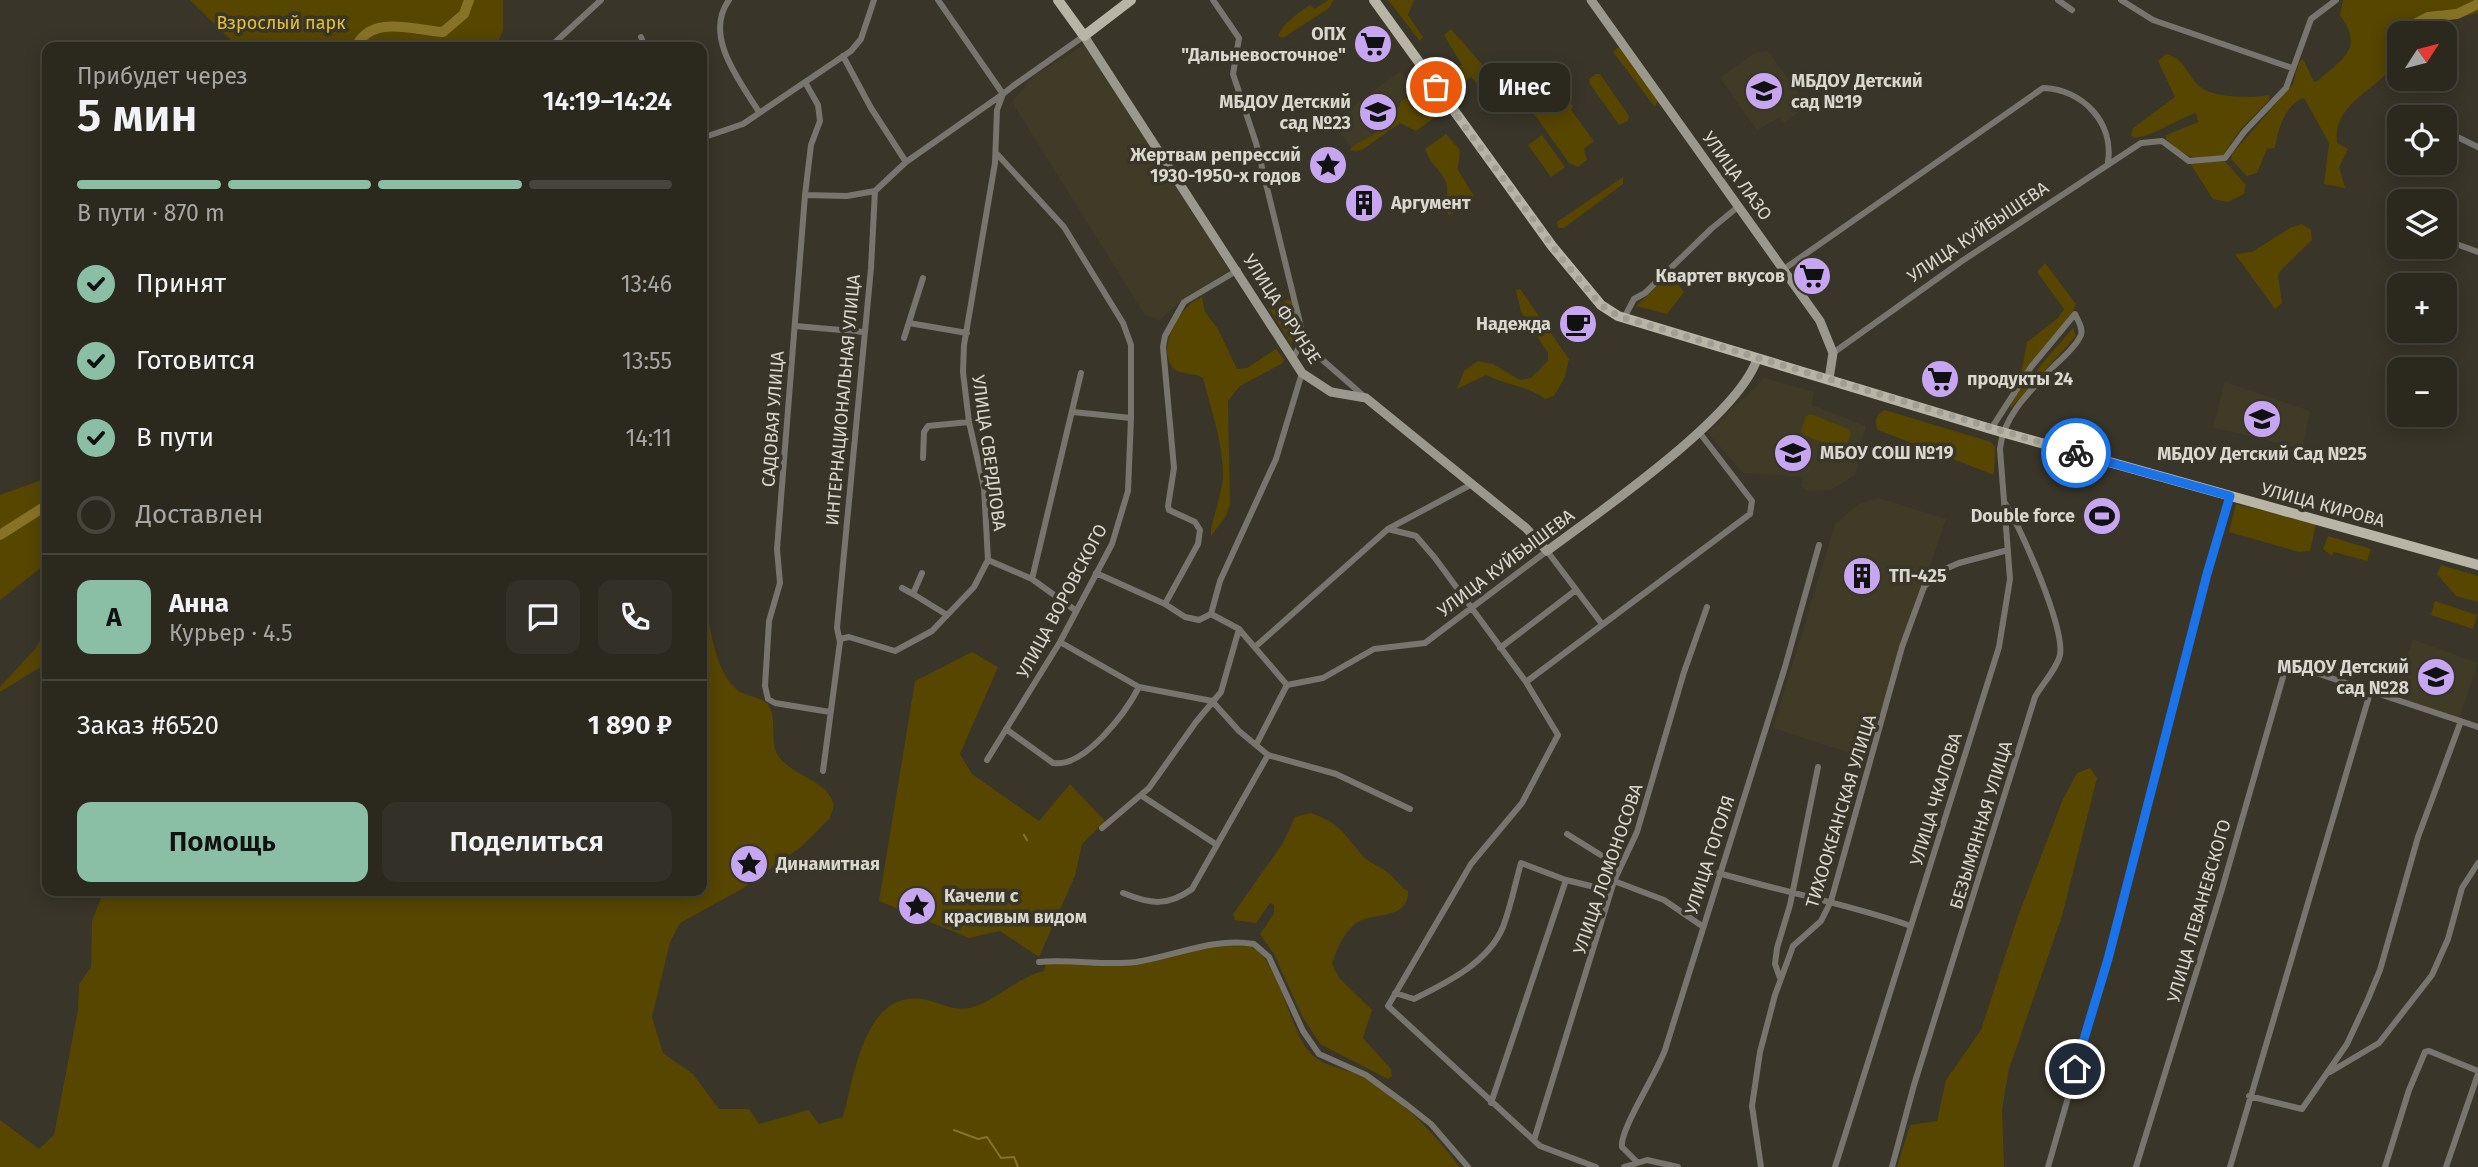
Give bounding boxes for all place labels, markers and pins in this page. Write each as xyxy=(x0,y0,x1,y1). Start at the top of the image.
place label: ОПХ "Дальневосточное" xyxy=(1181,23,1347,66)
supermarket icon: ОПХ "Дальневосточное" xyxy=(1352,23,1394,65)
pin xyxy=(1406,57,1466,117)
callout: Инес xyxy=(1478,62,1569,112)
school or university icon: МБДОУ Детский сад №19 xyxy=(1743,70,1785,112)
place label: МБДОУ Детский сад №19 xyxy=(1791,70,1923,113)
place label: МБДОУ Детский сад №23 xyxy=(1219,91,1351,134)
school or university icon: МБДОУ Детский сад №23 xyxy=(1357,91,1399,133)
place label: Жертвам репрессий 1930-1950-х годов xyxy=(1129,144,1301,187)
place icon: Жертвам репрессий 1930-1950-х годов xyxy=(1307,144,1349,186)
building icon: Аргумент xyxy=(1343,182,1385,224)
place label: Аргумент xyxy=(1390,192,1471,214)
supermarket icon: Квартет вкусов xyxy=(1791,255,1833,297)
place label: Квартет вкусов xyxy=(1656,265,1785,287)
cafe icon: Надежда xyxy=(1557,303,1599,345)
place label: Надежда xyxy=(1476,313,1551,335)
supermarket icon: продукты 24 xyxy=(1919,358,1961,400)
place label: продукты 24 xyxy=(1967,368,2073,390)
school or university icon: МБДОУ Детский Сад №25 xyxy=(2241,398,2283,440)
school or university icon: МБОУ СОШ №19 xyxy=(1772,432,1814,474)
place label: МБОУ СОШ №19 xyxy=(1820,442,1954,464)
place label: МБДОУ Детский Сад №25 xyxy=(2157,443,2367,465)
sports icon: Double force xyxy=(2081,495,2123,537)
place label: Double force xyxy=(1971,505,2075,527)
building icon: ТП-425 xyxy=(1841,555,1883,597)
place label: ТП-425 xyxy=(1889,565,1947,587)
place label: МБДОУ Детский сад №28 xyxy=(2277,656,2409,699)
school or university icon: МБДОУ Детский сад №28 xyxy=(2415,656,2457,698)
place icon: Динамитная xyxy=(728,843,770,885)
place label: Динамитная xyxy=(775,853,880,875)
place icon: Качели с красивым видом xyxy=(896,885,938,927)
place label: Качели с красивым видом xyxy=(944,885,1087,928)
pin xyxy=(2045,1039,2105,1099)

